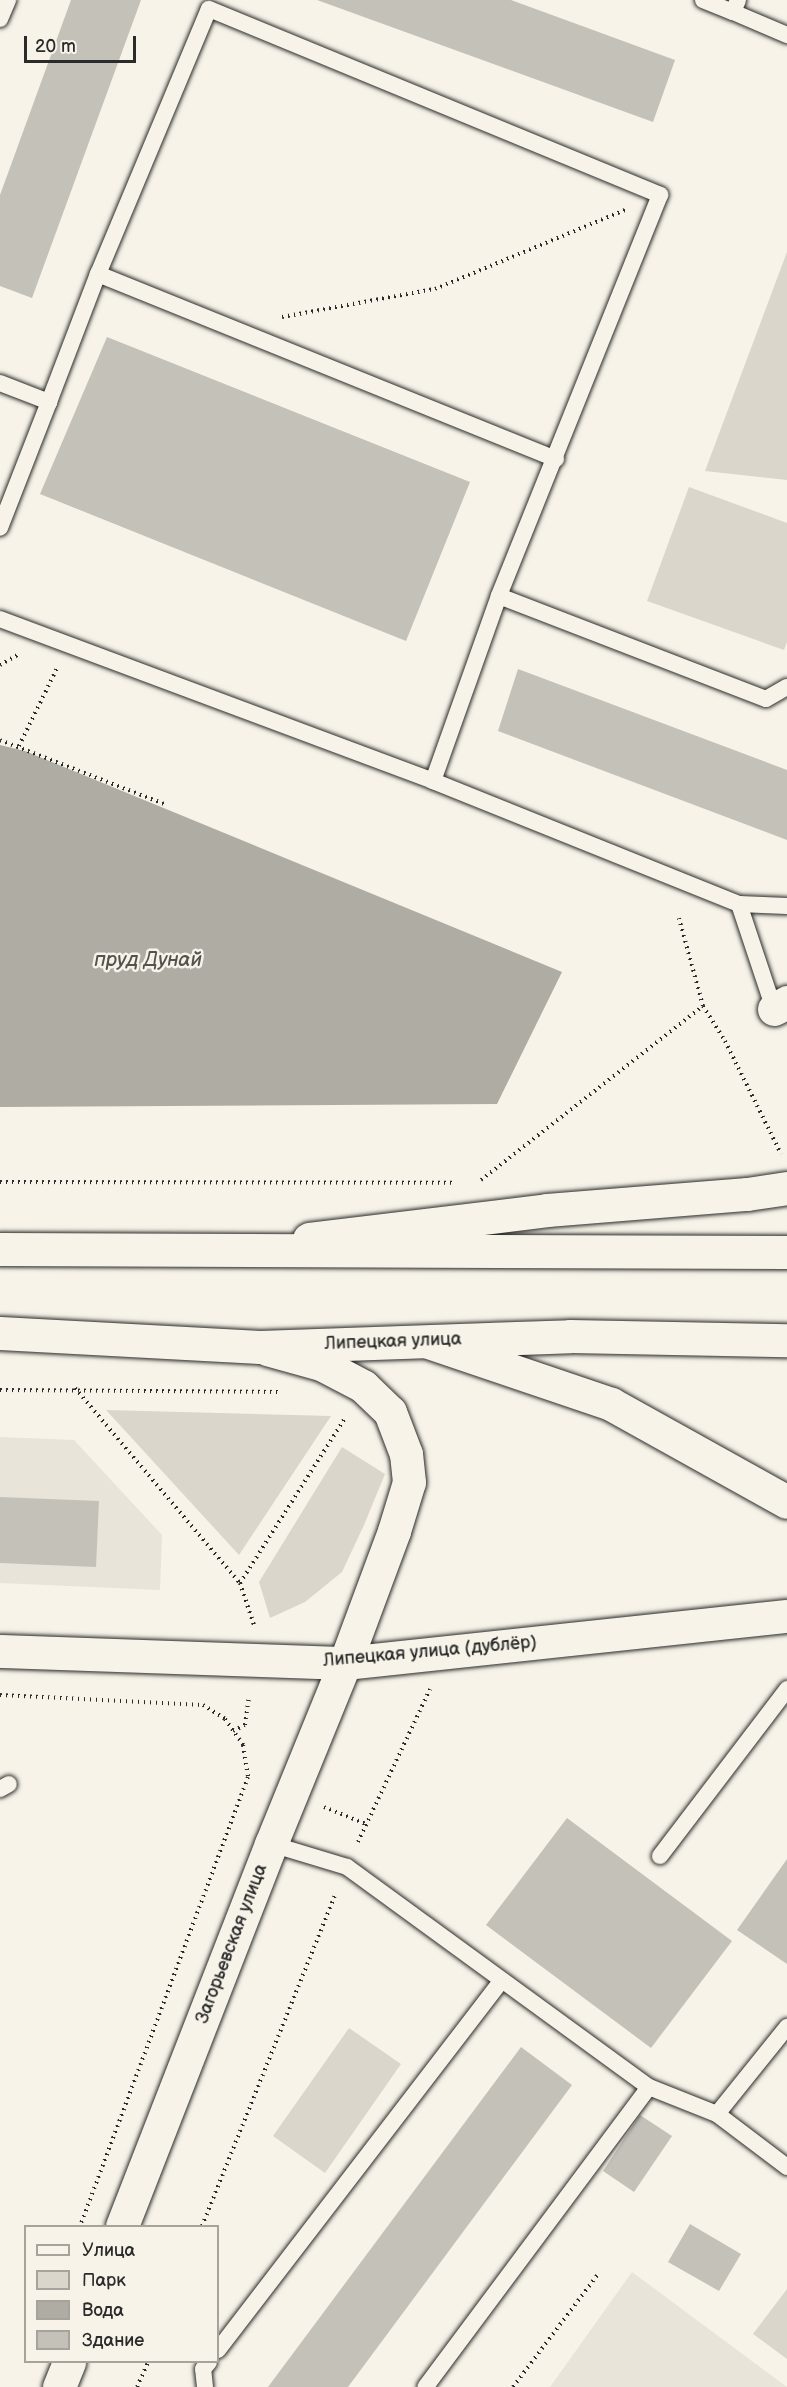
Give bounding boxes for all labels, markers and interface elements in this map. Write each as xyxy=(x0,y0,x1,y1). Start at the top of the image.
scale bar xyxy=(27,24,140,62)
text: 20 m xyxy=(35,36,76,57)
water label: пруд Дунай xyxy=(94,948,202,972)
street label: Липецкая улица xyxy=(324,1329,462,1355)
street label: Липецкая улица (дублёр) xyxy=(322,1632,538,1672)
street label: Загорьевская улица xyxy=(192,1861,272,2027)
legend xyxy=(24,2225,219,2363)
text: Улица xyxy=(82,2240,135,2261)
text: Парк xyxy=(82,2270,126,2291)
text: Вода xyxy=(82,2300,124,2321)
text: Здание xyxy=(82,2330,144,2351)

